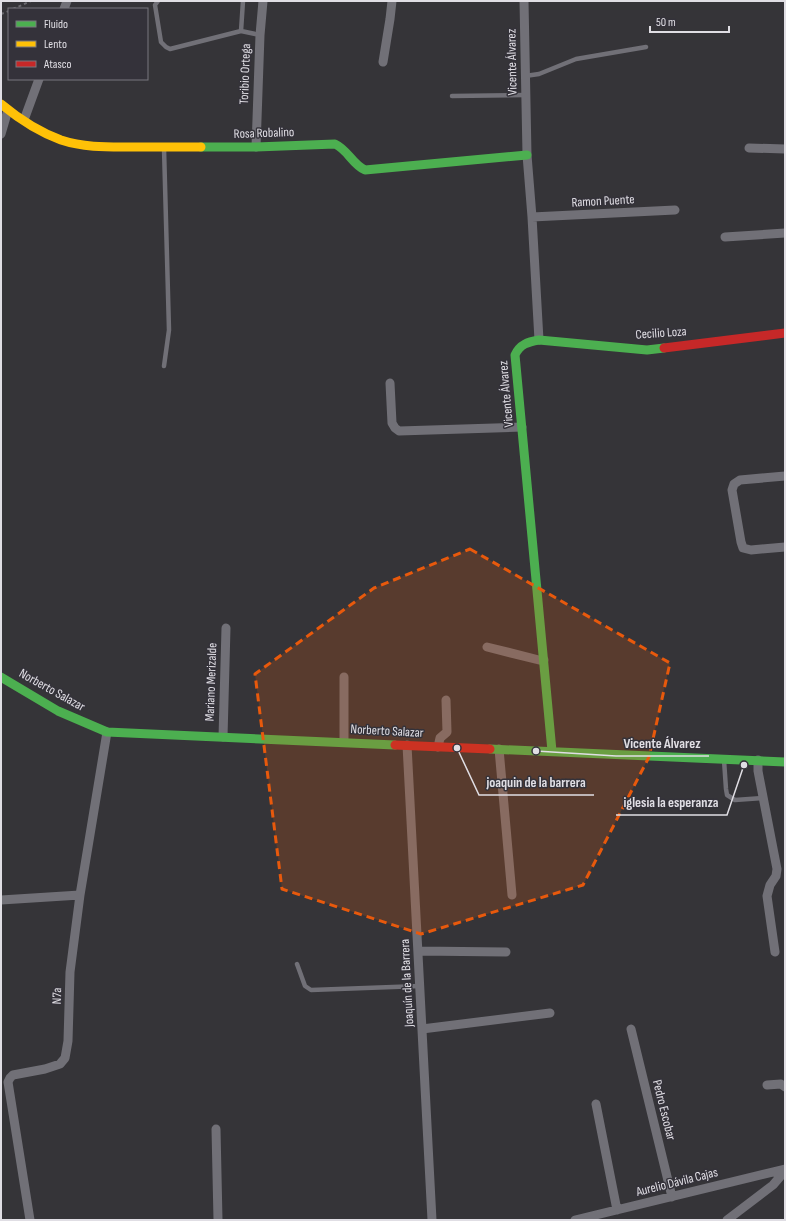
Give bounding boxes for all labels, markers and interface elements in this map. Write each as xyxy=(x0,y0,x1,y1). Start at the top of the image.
legend xyxy=(8,8,148,80)
scale bar xyxy=(650,8,729,34)
text: 50 m xyxy=(656,15,676,30)
text: Fluido xyxy=(44,17,68,32)
street label: Vicente Álvarez xyxy=(503,28,521,96)
text: Lento xyxy=(44,37,67,52)
street label: Toribio Ortega xyxy=(236,43,254,105)
text: Atasco xyxy=(43,57,71,72)
street label: Rosa Robalino xyxy=(233,124,295,142)
street label: Ramon Puente xyxy=(571,191,635,211)
street label: Cecilio Loza xyxy=(635,323,687,343)
street label: Vicente Álvarez xyxy=(495,360,517,428)
street label: Mariano Merizalde xyxy=(202,642,220,722)
street label: Norberto Salazar xyxy=(16,665,88,715)
street label: Norberto Salazar xyxy=(350,721,424,741)
callout: Vicente Álvarez xyxy=(616,730,709,756)
text: Vicente Álvarez xyxy=(623,735,701,752)
callout: joaquin de la barrera xyxy=(479,769,594,795)
text: joaquin de la barrera xyxy=(485,774,586,791)
callout: iglesia la esperanza xyxy=(616,789,727,815)
text: iglesia la esperanza xyxy=(623,794,719,811)
street label: Joaquín de la Barrera xyxy=(397,939,417,1028)
street label: N7a xyxy=(49,987,65,1005)
street label: Pedro Escobar xyxy=(649,1078,679,1142)
street label: Aurelio Dávila Cajas xyxy=(634,1164,720,1200)

